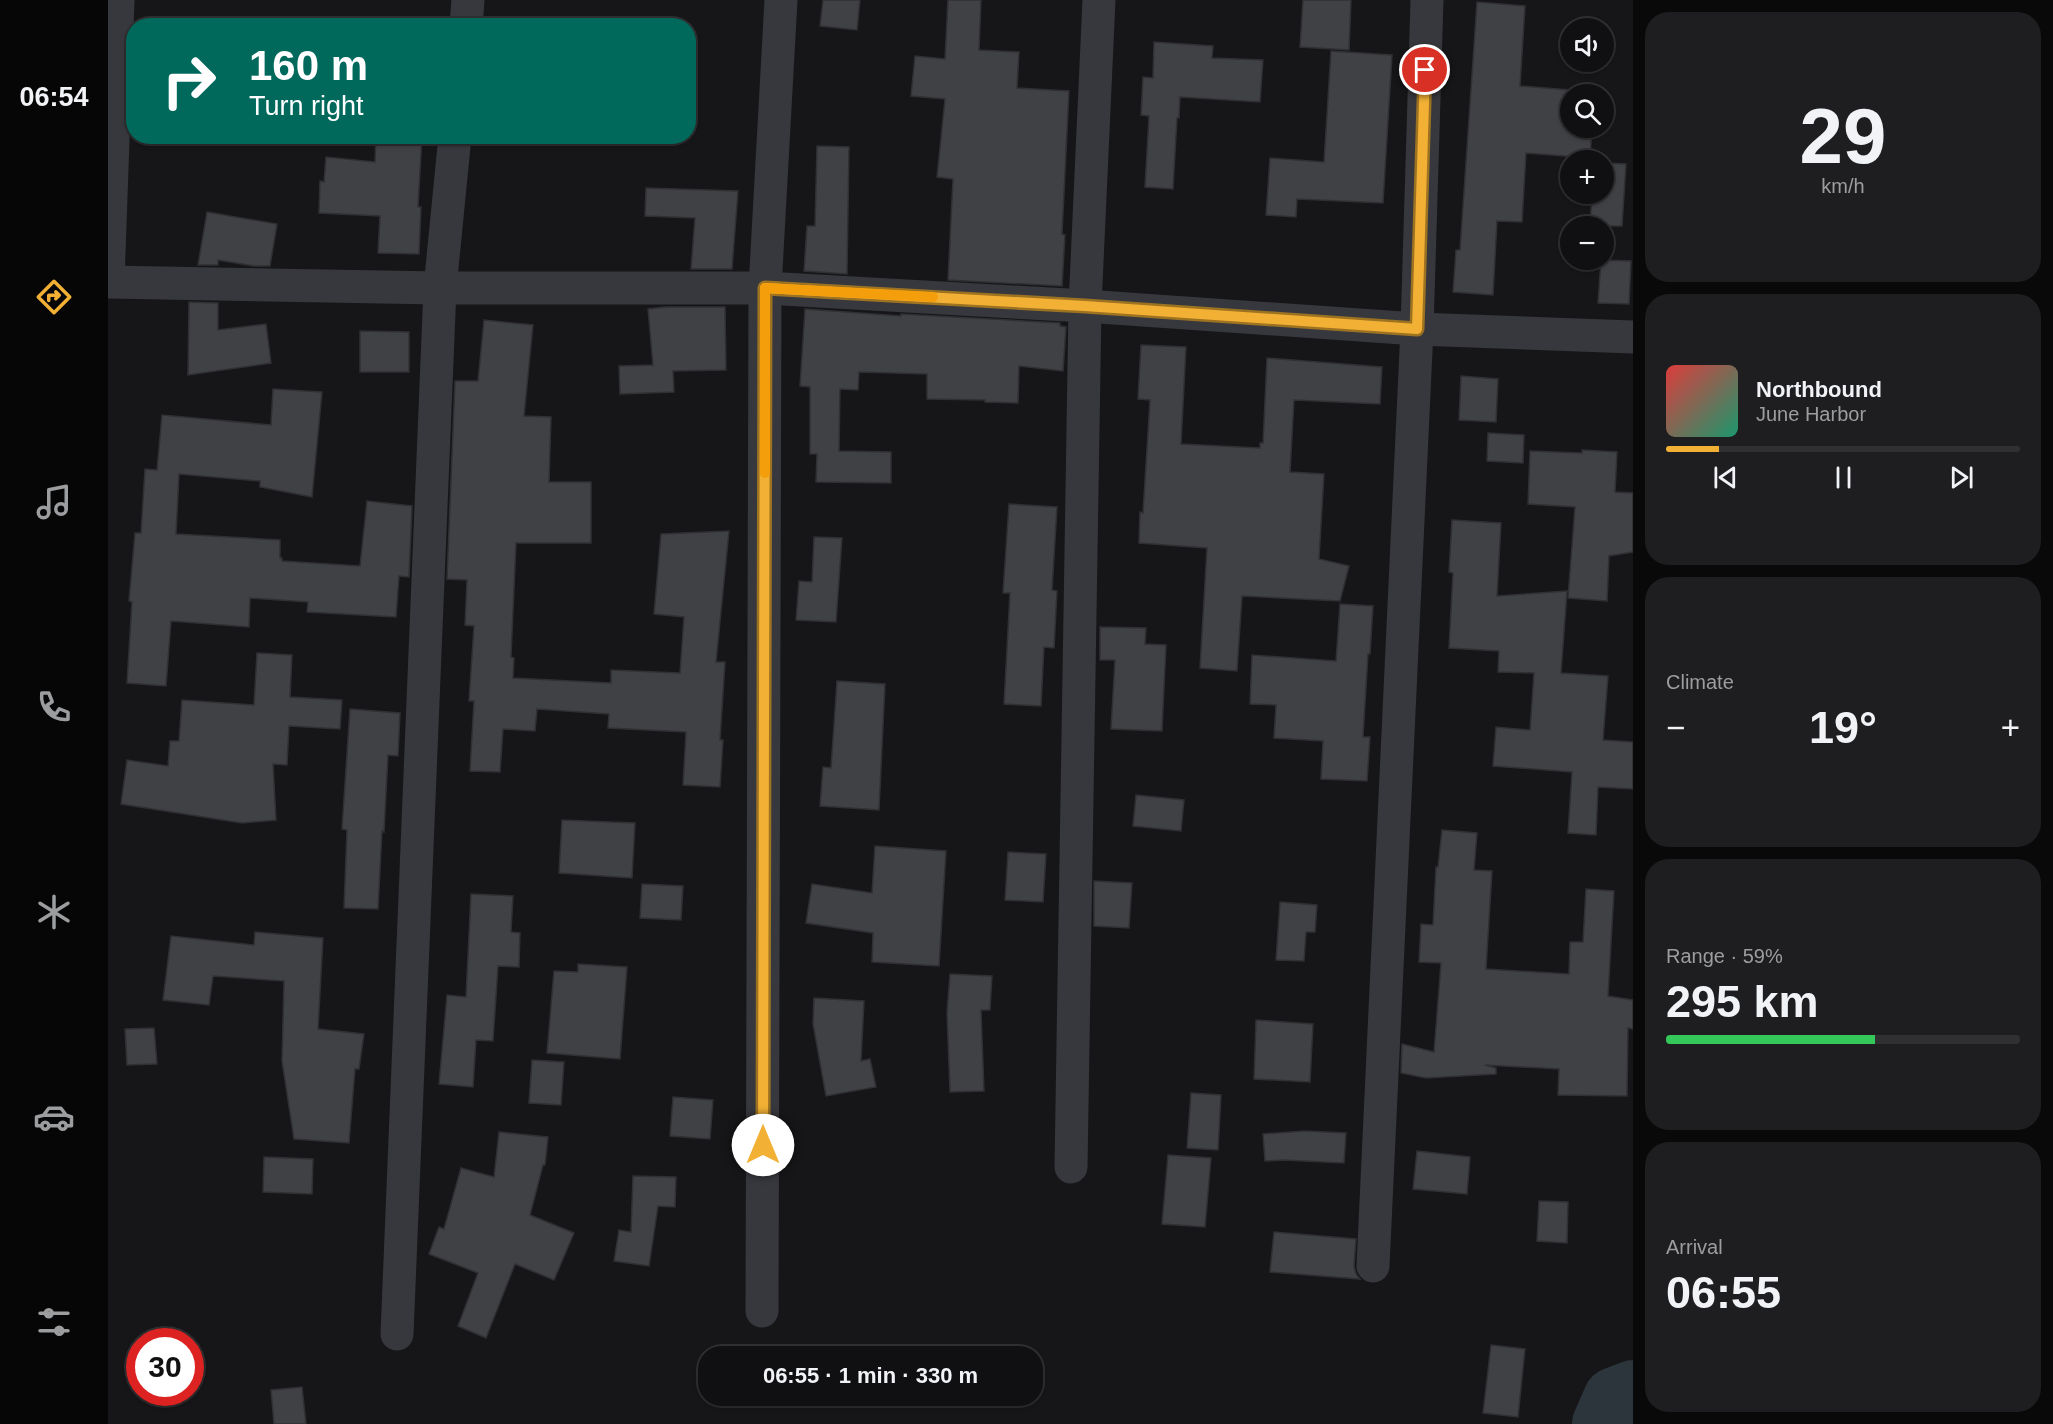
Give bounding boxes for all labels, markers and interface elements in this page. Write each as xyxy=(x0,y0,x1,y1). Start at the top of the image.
map controls xyxy=(1560,18,1614,270)
button: sound xyxy=(1560,18,1614,72)
icon: right xyxy=(150,42,228,120)
text: 160 m xyxy=(249,42,368,89)
pin xyxy=(1399,44,1450,95)
icon: arrive xyxy=(1408,53,1441,86)
text: 06:54 xyxy=(19,82,89,112)
button: search xyxy=(1560,84,1614,138)
text: Turn right xyxy=(249,91,364,121)
text: 29 xyxy=(1800,92,1886,180)
button: + xyxy=(1560,150,1614,204)
text: km/h xyxy=(1821,175,1865,197)
button: − xyxy=(1560,216,1614,270)
icon: directions xyxy=(33,276,75,318)
text: Northbound xyxy=(1756,377,1882,402)
text: June Harbor xyxy=(1756,403,1866,425)
icon: previous xyxy=(1709,461,1742,494)
icon: pause xyxy=(1827,461,1860,494)
icon: next xyxy=(1945,461,1978,494)
icon: music xyxy=(33,481,75,523)
text: Climate xyxy=(1666,671,1734,693)
icon: phone xyxy=(33,686,75,728)
text: 19° xyxy=(1809,702,1877,753)
text: − xyxy=(1666,709,1685,746)
text: + xyxy=(2001,709,2020,746)
icon: climate xyxy=(33,891,75,933)
text: Range · 59% xyxy=(1666,945,1783,967)
text: 295 km xyxy=(1666,976,1819,1027)
icon: car xyxy=(33,1096,75,1138)
position arrow xyxy=(731,1113,795,1177)
text: Arrival xyxy=(1666,1236,1723,1258)
text: 06:55 xyxy=(1666,1267,1781,1318)
icon: filters xyxy=(33,1301,75,1343)
speed limit sign: 30 xyxy=(126,1328,204,1406)
text: 06:55 · 1 min · 330 m xyxy=(763,1363,978,1388)

